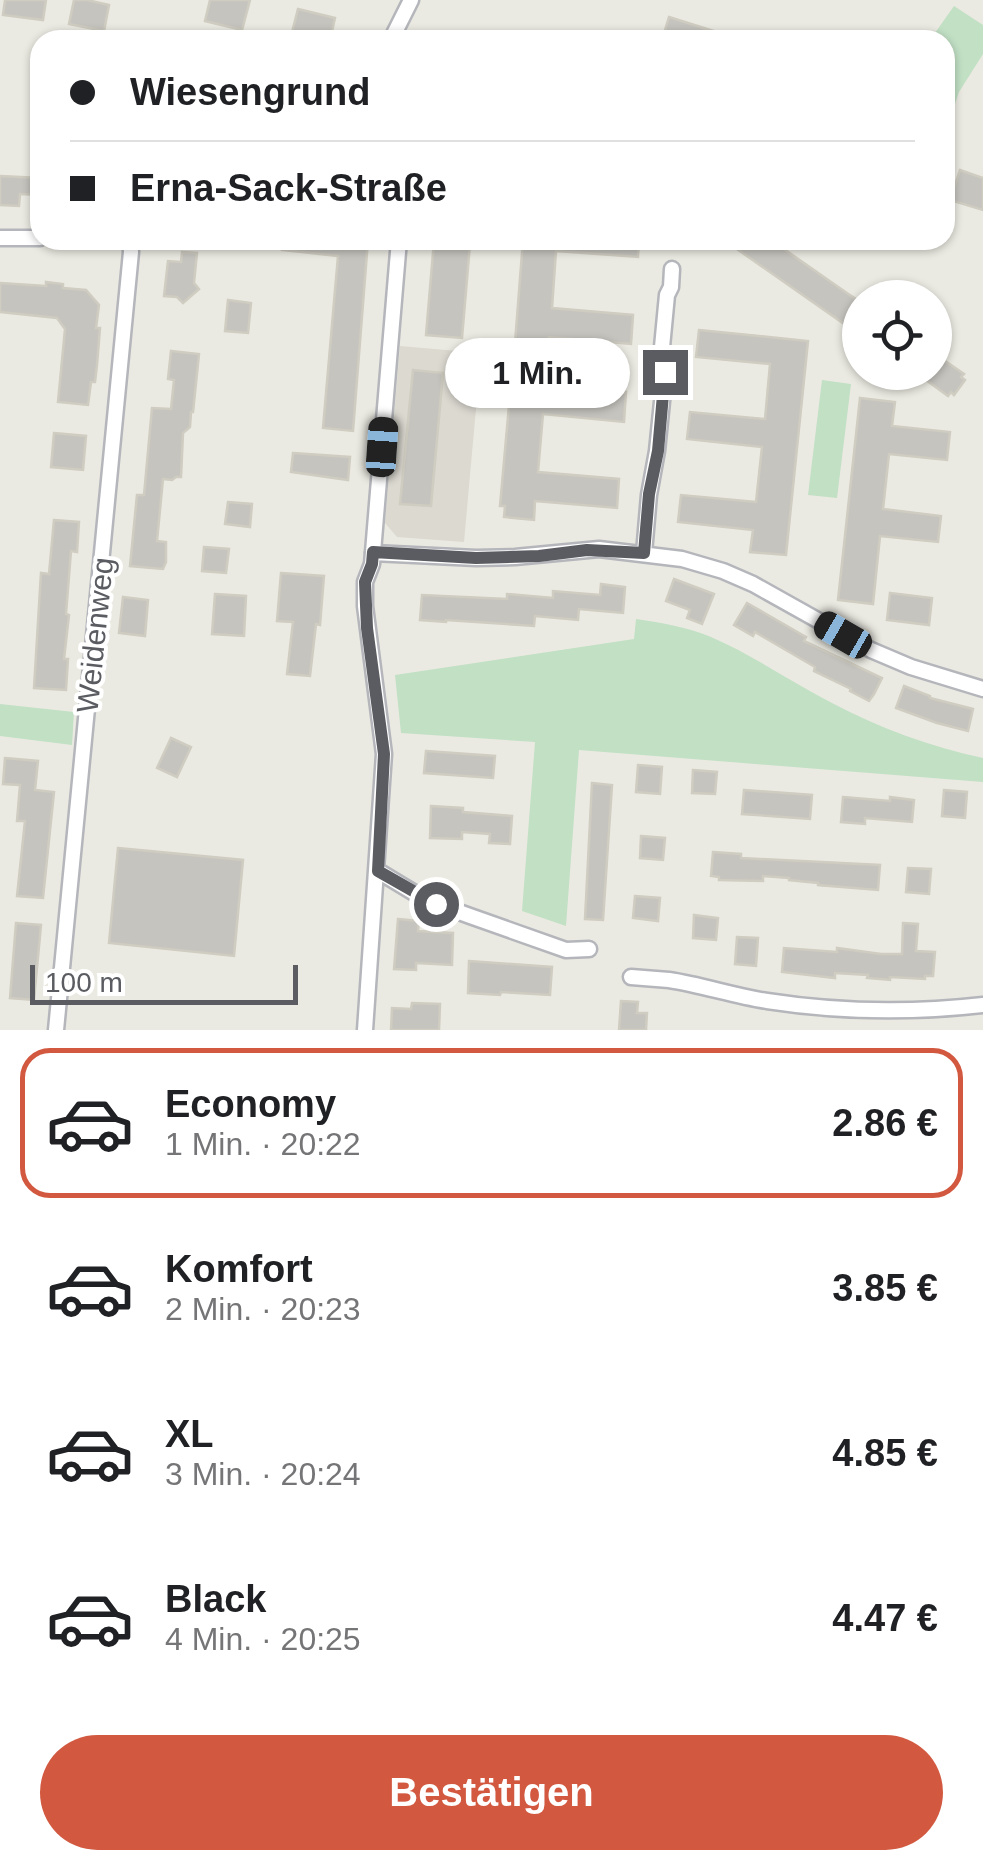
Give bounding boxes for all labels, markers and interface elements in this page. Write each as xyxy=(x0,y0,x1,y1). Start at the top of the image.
text: Wiesengrund xyxy=(130,71,370,113)
text: Erna-Sack-Straße xyxy=(130,167,447,209)
map controls xyxy=(842,280,952,390)
button: locate xyxy=(842,280,952,390)
callout: 1 Min. xyxy=(445,337,630,407)
route end xyxy=(643,350,688,395)
text: 1 Min. xyxy=(492,355,583,391)
car xyxy=(365,416,399,478)
street label: Weidenweg xyxy=(70,556,120,714)
car xyxy=(810,607,876,663)
route start xyxy=(414,882,459,927)
scale bar xyxy=(30,960,298,1004)
text: 100 m xyxy=(45,967,123,998)
icon: car xyxy=(45,1078,135,1168)
text: Economy xyxy=(165,1083,336,1125)
text: 2.86 € xyxy=(832,1102,938,1144)
text: 1 Min. · 20:22 xyxy=(165,1126,361,1162)
icon: car xyxy=(45,1243,135,1333)
text: Komfort xyxy=(165,1248,313,1290)
text: 3.85 € xyxy=(832,1267,938,1309)
text: 2 Min. · 20:23 xyxy=(165,1291,361,1327)
icon: car xyxy=(45,1408,135,1498)
text: XL xyxy=(165,1413,214,1455)
text: 4.85 € xyxy=(832,1432,938,1474)
text: 3 Min. · 20:24 xyxy=(165,1456,361,1492)
icon: car xyxy=(45,1573,135,1663)
text: Black xyxy=(165,1578,266,1620)
text: 4.47 € xyxy=(832,1597,938,1639)
text: 4 Min. · 20:25 xyxy=(165,1621,361,1657)
button: Bestätigen xyxy=(40,1735,943,1850)

